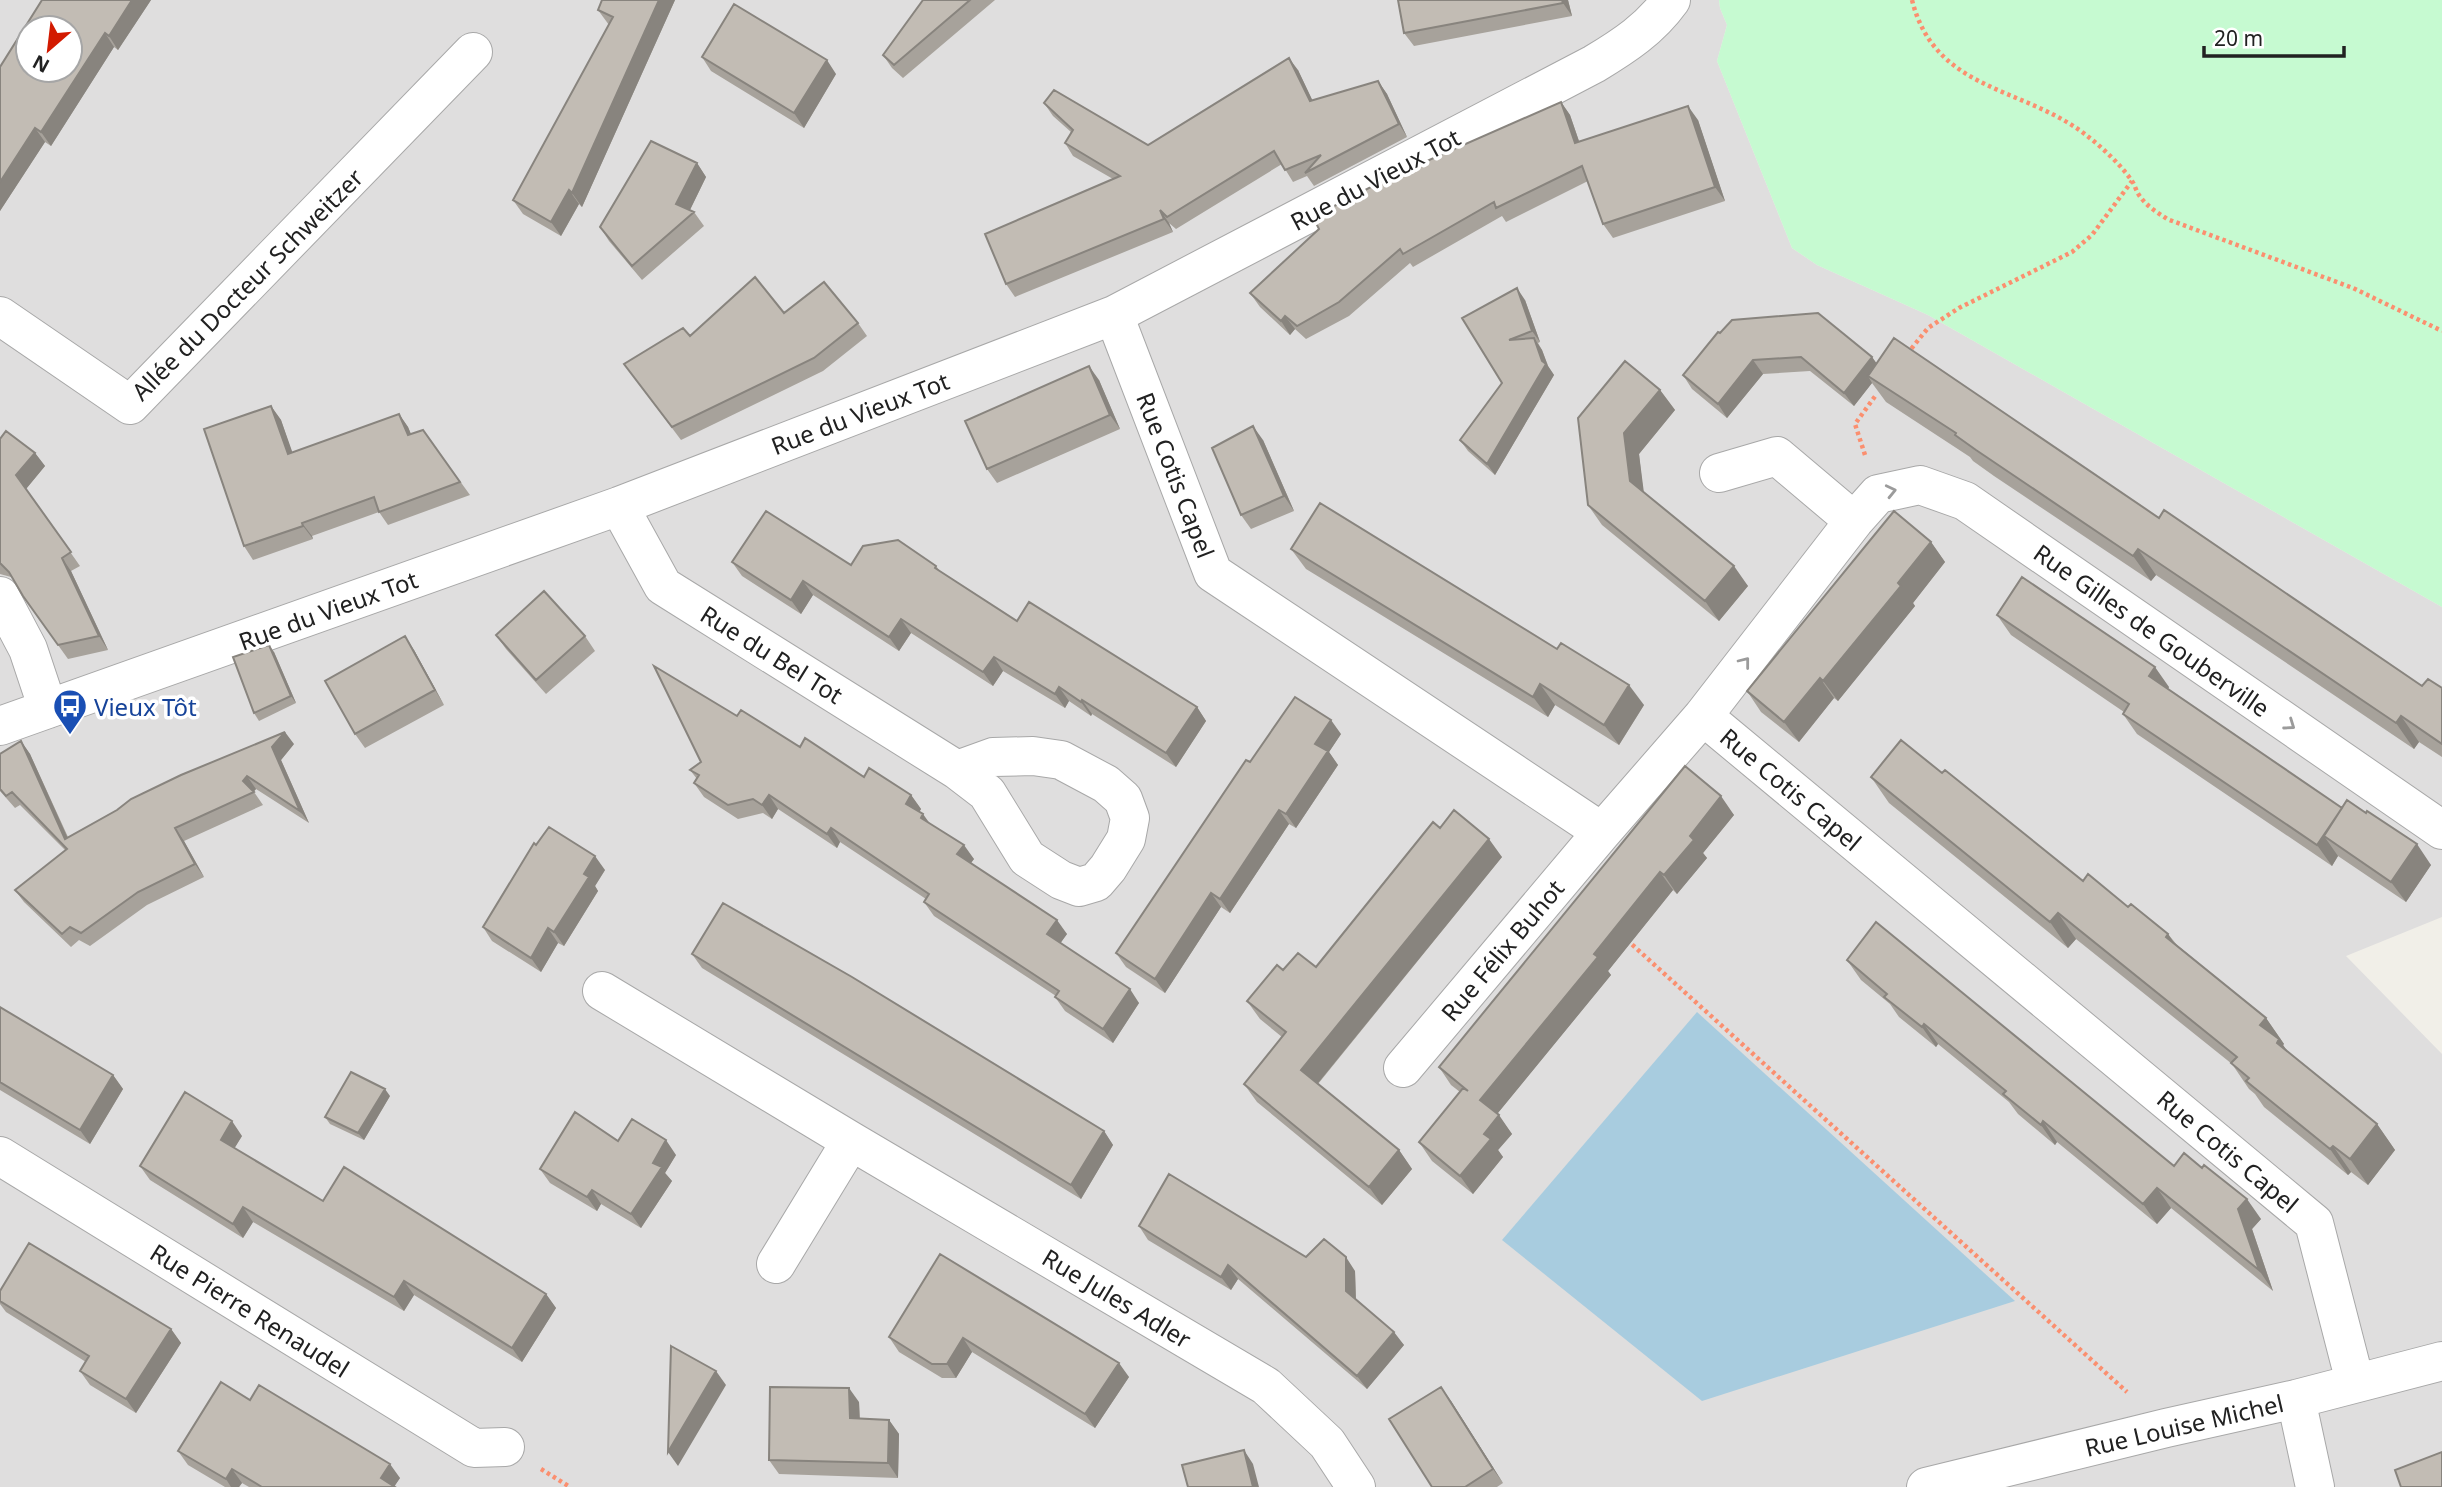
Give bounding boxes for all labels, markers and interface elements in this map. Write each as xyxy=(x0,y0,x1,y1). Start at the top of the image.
north arrow xyxy=(14,14,84,84)
scale bar xyxy=(2204,14,2344,58)
text: 20 m xyxy=(2214,24,2263,52)
text: N xyxy=(28,49,54,79)
street label: Rue du Vieux Tot xyxy=(1284,120,1466,238)
street label: Allée du Docteur Schweitzer xyxy=(124,161,370,407)
street label: Rue du Vieux Tot xyxy=(766,364,954,462)
street label: Rue Cotis Capel xyxy=(1129,387,1223,563)
one-way arrow xyxy=(1885,485,1897,500)
street label: Rue Gilles de Gouberville xyxy=(2028,536,2276,724)
street label: Rue du Vieux Tot xyxy=(234,562,422,658)
street label: Rue du Bel Tot xyxy=(695,597,850,711)
one-way arrow xyxy=(1736,657,1749,670)
bus stop icon: Vieux Tôt xyxy=(51,687,89,736)
place label: Vieux Tôt xyxy=(94,690,197,723)
one-way arrow xyxy=(2282,717,2295,729)
street label: Rue Cotis Capel xyxy=(1713,720,1869,858)
street label: Rue Félix Buhot xyxy=(1433,872,1571,1028)
street label: Rue Cotis Capel xyxy=(2150,1082,2306,1220)
street label: Rue Pierre Renaudel xyxy=(144,1235,356,1385)
street label: Rue Jules Adler xyxy=(1036,1241,1198,1355)
street label: Rue Louise Michel xyxy=(2081,1386,2287,1464)

